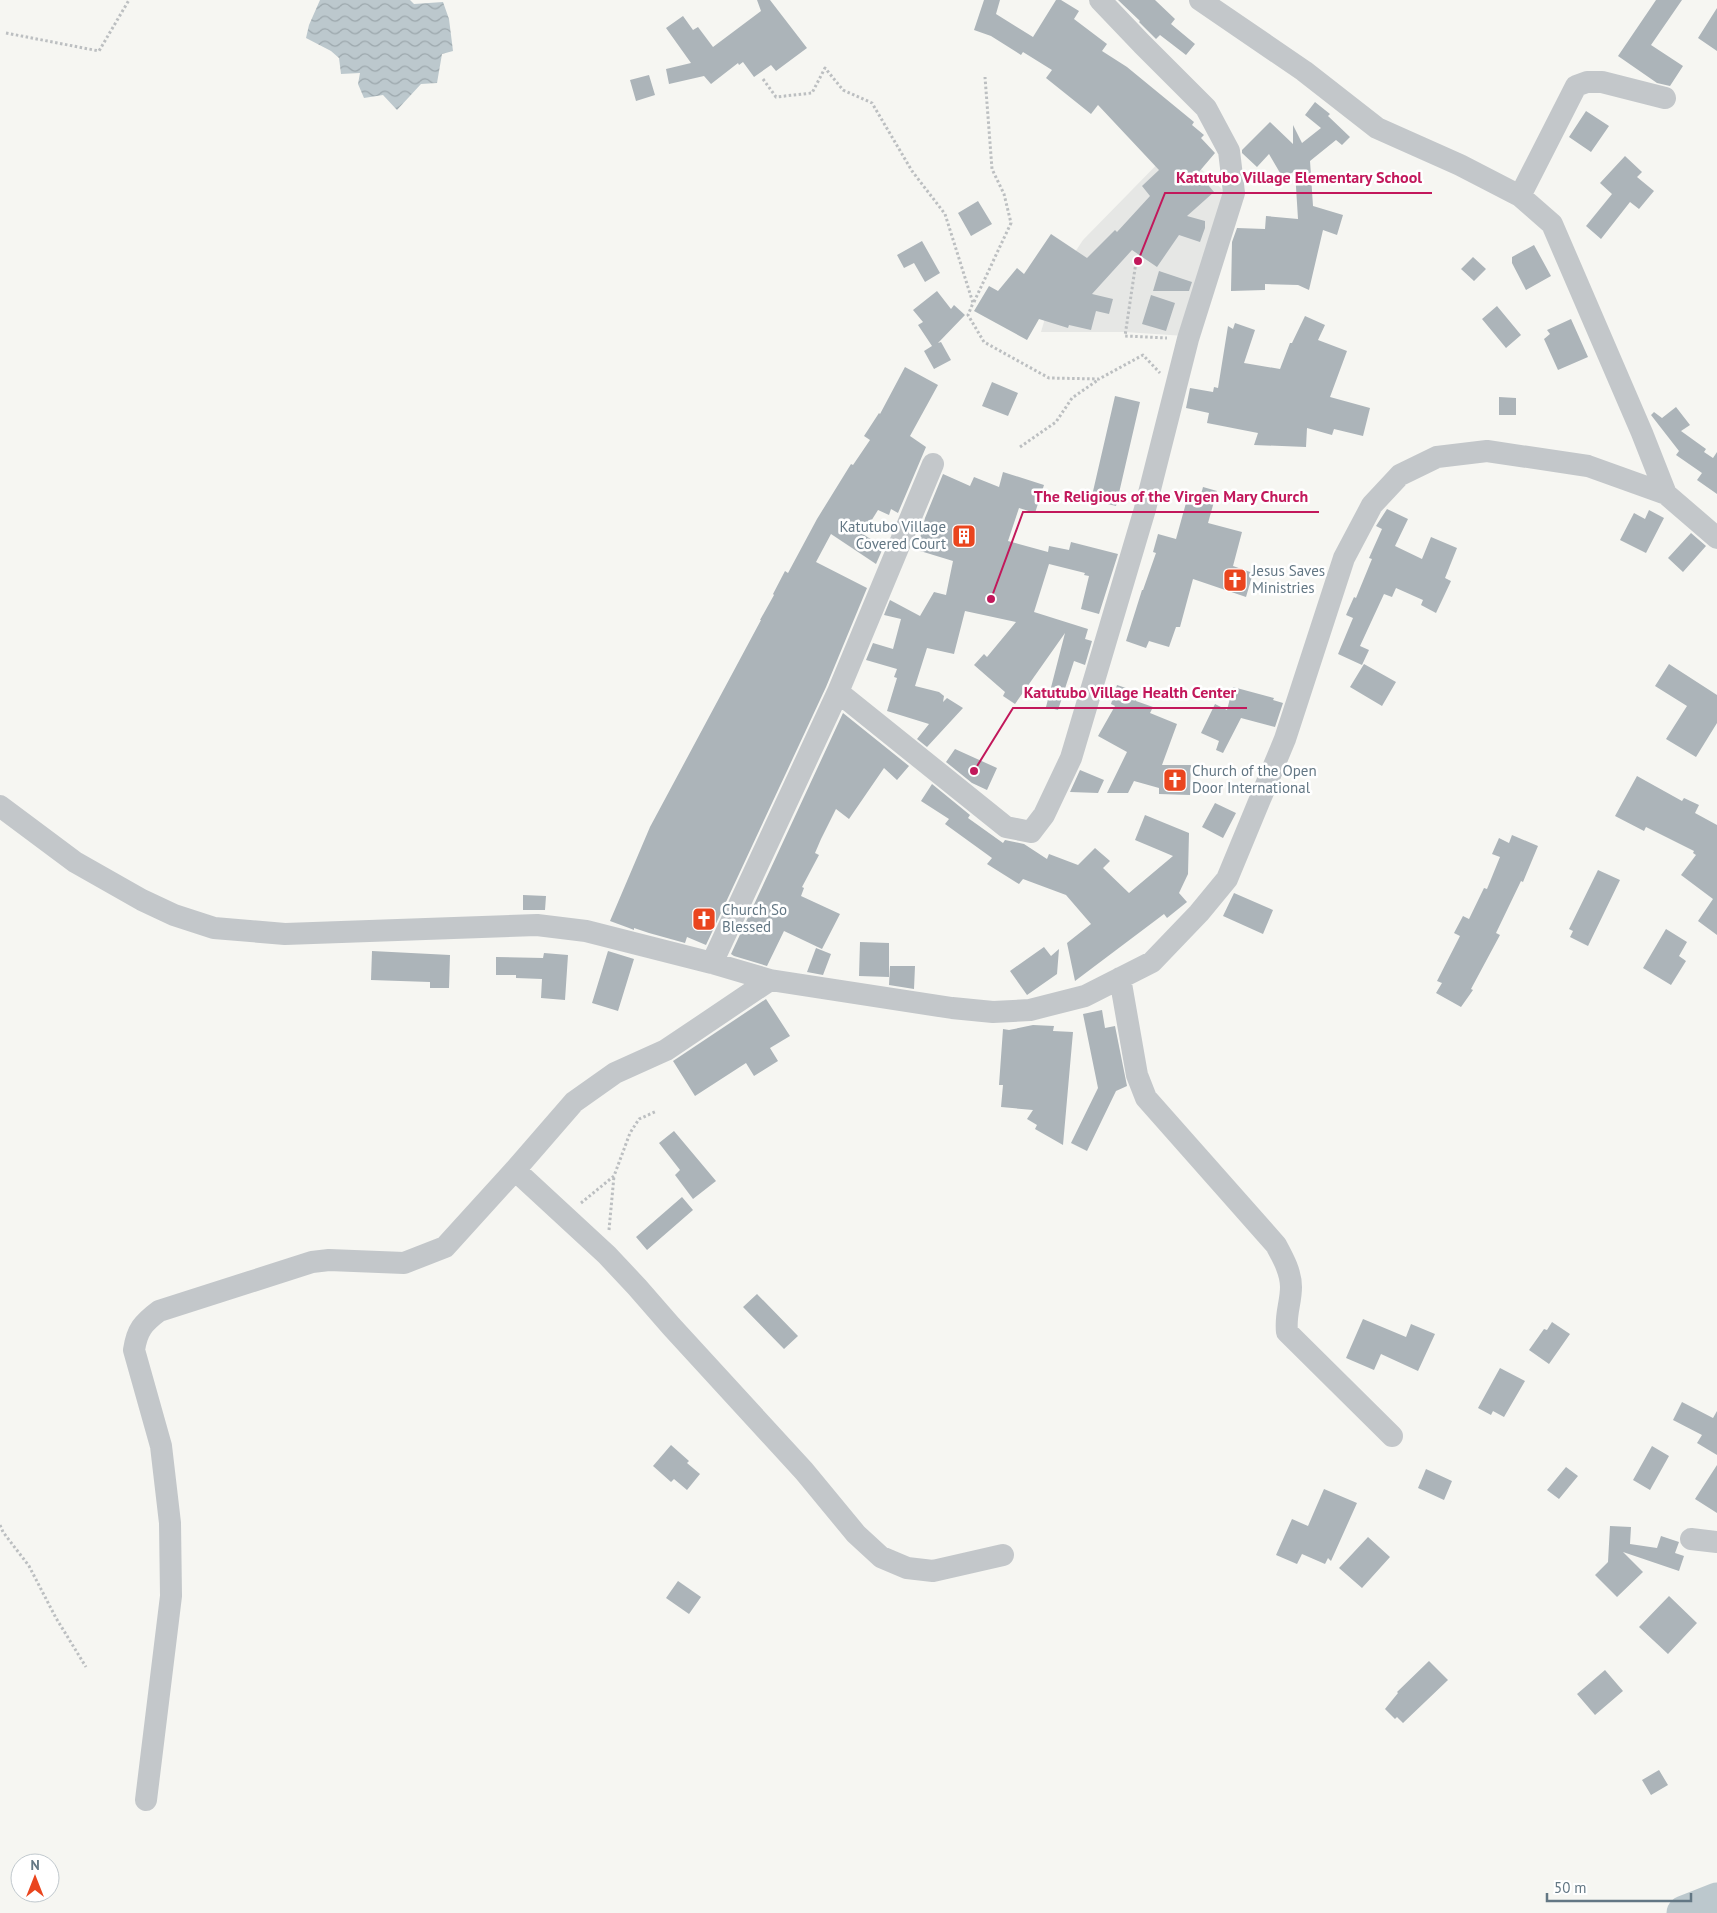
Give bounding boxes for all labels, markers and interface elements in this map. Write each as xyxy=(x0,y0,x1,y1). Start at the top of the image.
callout: Katutubo Village Elementary School xyxy=(1165,162,1432,193)
text: Katutubo Village Elementary School xyxy=(1176,167,1422,187)
callout: The Religious of the Virgen Mary Church xyxy=(1023,481,1319,512)
text: The Religious of the Virgen Mary Church xyxy=(1034,486,1308,506)
place label: Katutubo Village Covered Court xyxy=(839,517,946,553)
building icon: Katutubo Village Covered Court xyxy=(951,523,977,549)
place label: Jesus Saves Ministries xyxy=(1251,561,1325,597)
church icon: Jesus Saves Ministries xyxy=(1222,567,1248,593)
callout: Katutubo Village Health Center xyxy=(1013,677,1247,708)
text: Katutubo Village Health Center xyxy=(1024,682,1237,702)
place label: Church of the Open Door International xyxy=(1192,761,1317,797)
church icon: Church of the Open Door International xyxy=(1162,767,1188,793)
place label: Church So Blessed xyxy=(722,900,787,936)
church icon: Church So Blessed xyxy=(691,906,717,932)
north arrow xyxy=(10,1853,60,1903)
text: N xyxy=(30,1856,40,1874)
scale bar xyxy=(1547,1870,1691,1902)
text: 50 m xyxy=(1554,1878,1587,1897)

